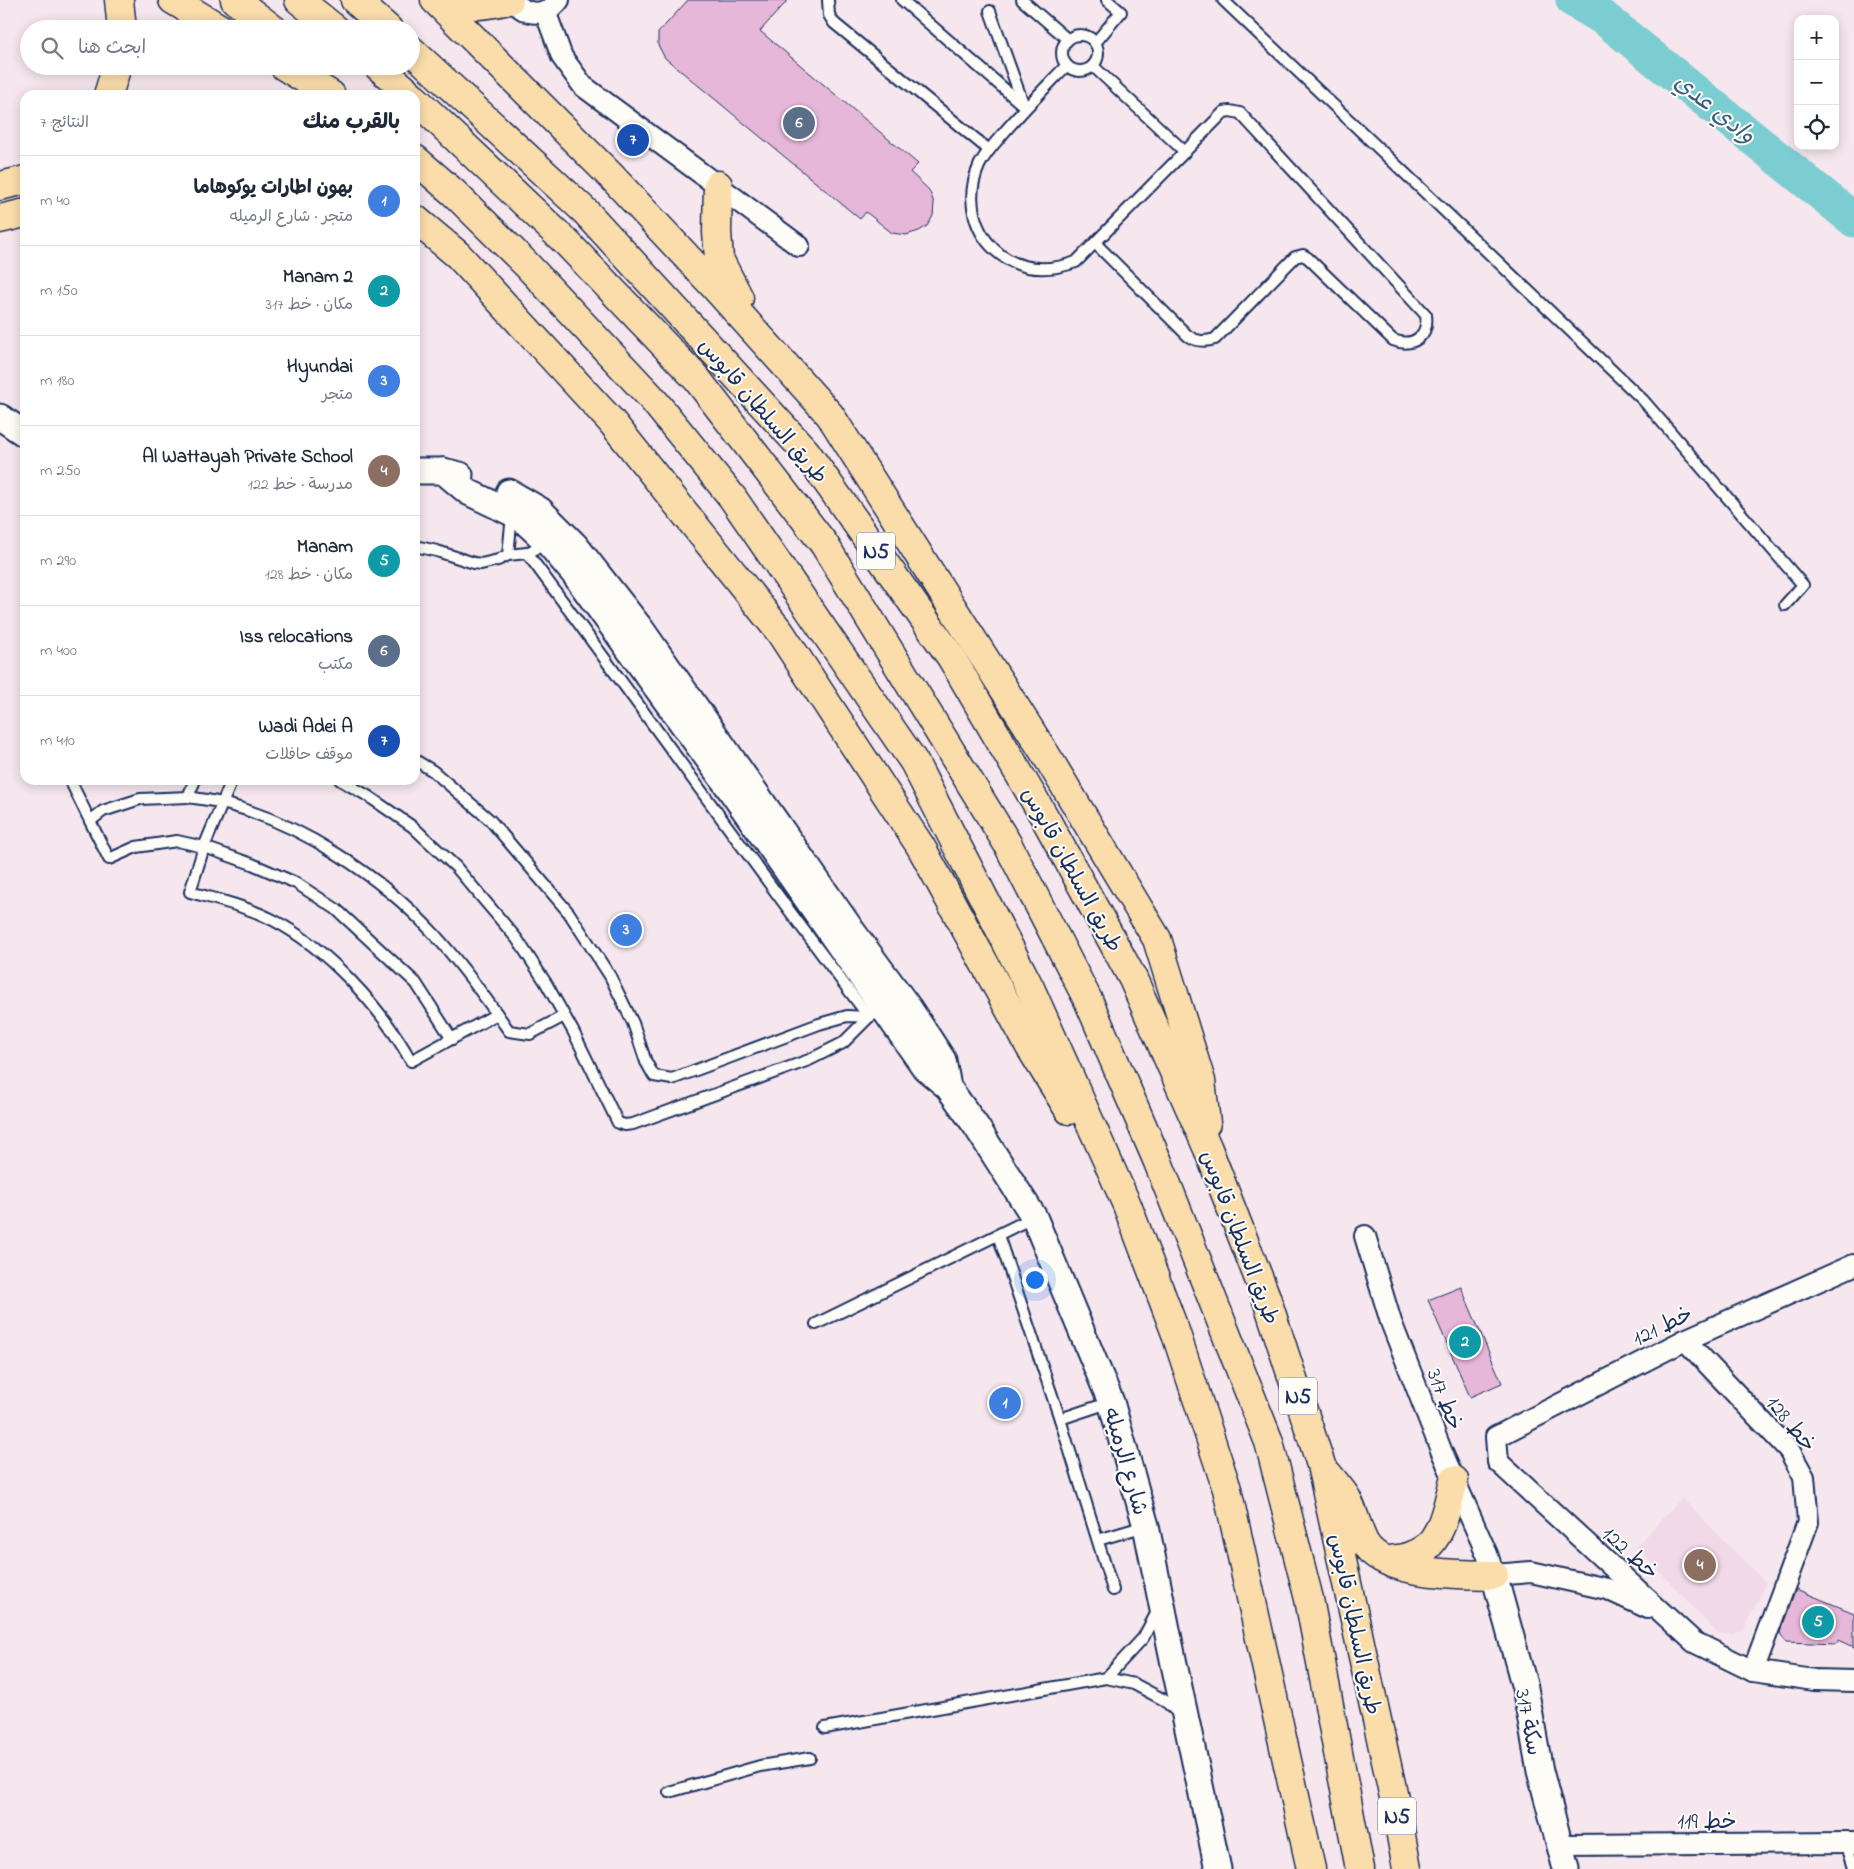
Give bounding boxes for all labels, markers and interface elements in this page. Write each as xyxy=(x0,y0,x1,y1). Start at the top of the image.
map controls xyxy=(1794,15,1839,150)
button: + xyxy=(1794,15,1839,60)
search box xyxy=(20,20,420,75)
icon: search xyxy=(38,34,66,62)
text: ابحث هنا xyxy=(78,35,146,62)
button: − xyxy=(1794,60,1839,105)
water label: وادي عدي xyxy=(1665,66,1762,154)
pin: 6 xyxy=(783,104,815,142)
button: locate xyxy=(1794,105,1839,150)
text: بالقرب منك xyxy=(303,108,400,138)
text: النتائج: 7 xyxy=(40,111,89,135)
pin: 7 xyxy=(617,121,649,159)
text: بهون اطارات يوكوهاما xyxy=(193,175,353,202)
text: 40 m xyxy=(40,189,70,213)
text: 1 xyxy=(381,189,387,213)
text: متجر · شارع الرميله xyxy=(230,205,353,229)
text: Manam 2 xyxy=(283,264,353,291)
text: 150 m xyxy=(40,279,78,303)
text: 2 xyxy=(380,279,388,303)
text: مكان · خط 317 xyxy=(265,293,353,317)
street label: طريق السلطان قابوس xyxy=(689,332,834,492)
text: Hyundai xyxy=(287,354,353,381)
text: 180 m xyxy=(40,369,74,393)
text: 3 xyxy=(381,369,387,393)
text: متجر xyxy=(322,383,353,407)
text: Al Wattayah Private School xyxy=(142,444,353,471)
text: 250 m xyxy=(40,459,80,483)
text: 4 xyxy=(381,459,387,483)
text: مدرسة · خط 122 xyxy=(248,473,353,497)
road number: N5 xyxy=(857,532,895,570)
text: Manam xyxy=(297,534,353,561)
text: 290 m xyxy=(40,549,76,573)
text: 5 xyxy=(379,549,389,573)
text: مكان · خط 128 xyxy=(265,563,353,587)
text: Iss relocations xyxy=(240,624,353,651)
text: 400 m xyxy=(40,639,77,663)
text: 6 xyxy=(380,639,388,663)
text: مكتب xyxy=(318,653,353,677)
text: Wadi Adei A xyxy=(258,714,353,741)
text: 410 m xyxy=(40,729,75,753)
text: 7 xyxy=(381,729,387,753)
text: موقف حافلات xyxy=(265,743,353,767)
street label: طريق السلطان قابوس xyxy=(1012,782,1129,959)
pin: 3 xyxy=(610,911,642,949)
street label: طريق السلطان قابوس xyxy=(1190,1146,1286,1330)
your location xyxy=(1022,1267,1048,1293)
street label: خط 121 xyxy=(1628,1299,1699,1356)
pin: 2 xyxy=(1449,1323,1481,1361)
street label: خط 317 xyxy=(1417,1365,1470,1436)
road number: N5 xyxy=(1279,1378,1317,1414)
pin: 1 xyxy=(989,1384,1021,1422)
street label: خط 128 xyxy=(1757,1390,1823,1460)
street label: شارع الرميله xyxy=(1093,1404,1155,1519)
street label: خط 122 xyxy=(1593,1520,1665,1589)
street label: طريق السلطان قابوس xyxy=(1318,1531,1388,1718)
pin: 4 xyxy=(1684,1546,1716,1584)
pin: 5 xyxy=(1802,1603,1834,1641)
street label: سكة 317 xyxy=(1505,1686,1549,1759)
road number: N5 xyxy=(1378,1798,1416,1834)
street label: خط 119 xyxy=(1677,1807,1737,1839)

